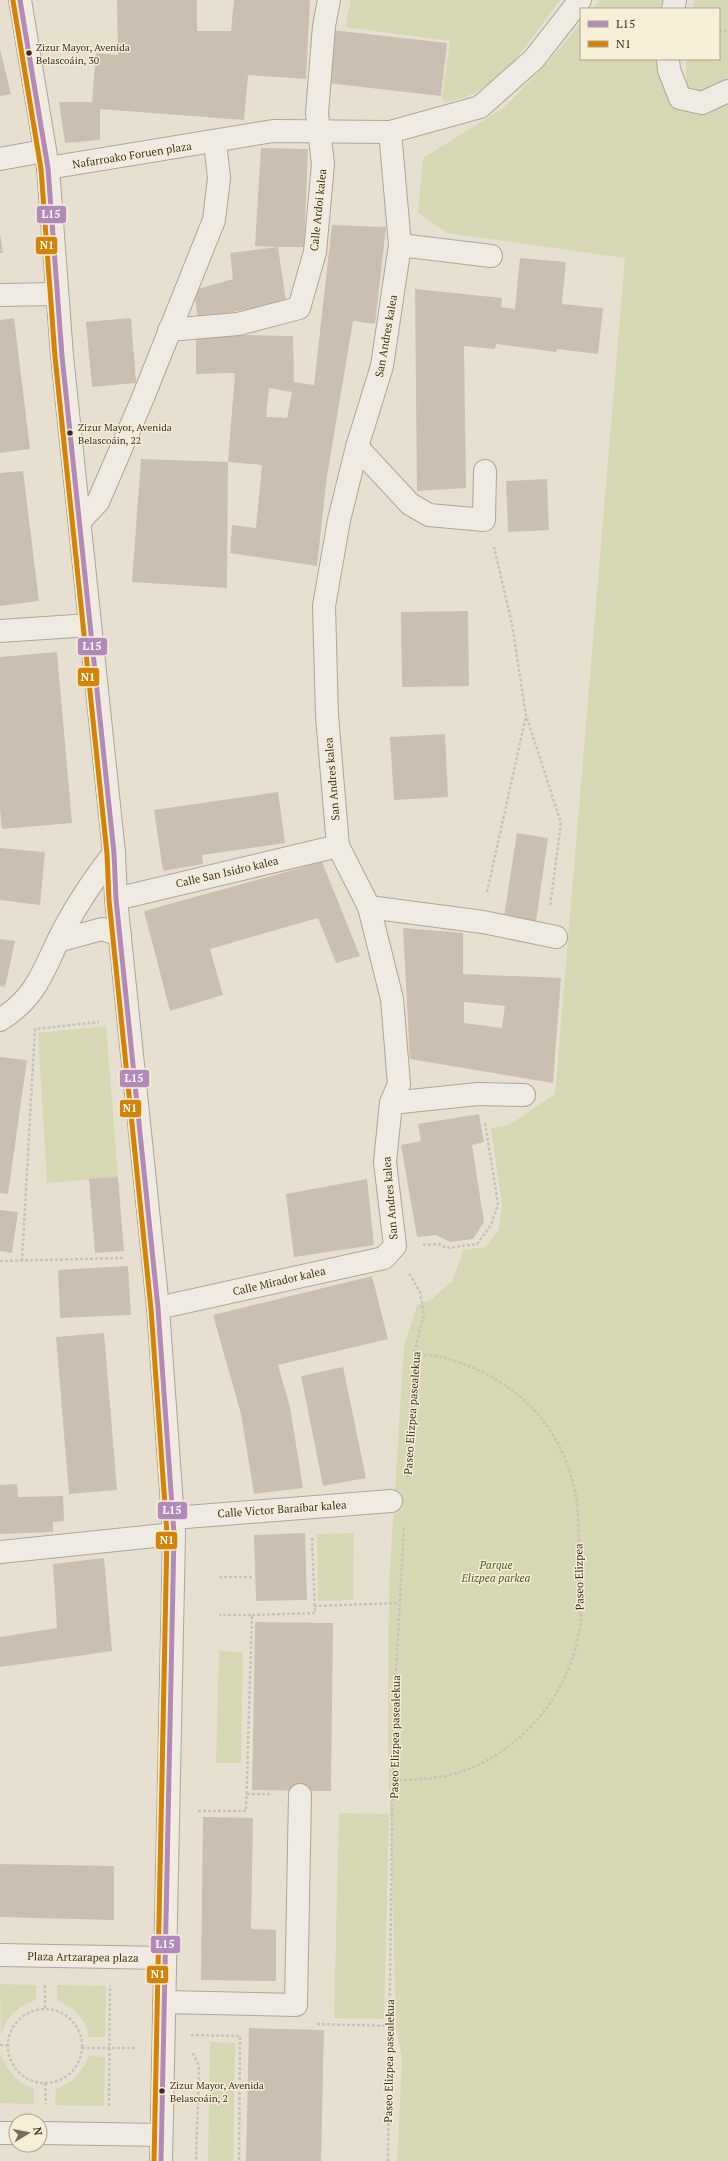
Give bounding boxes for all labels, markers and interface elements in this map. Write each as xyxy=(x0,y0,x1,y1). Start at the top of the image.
legend xyxy=(580,8,720,60)
text: L15 xyxy=(616,16,635,31)
text: N1 xyxy=(616,36,631,51)
place label: Zizur Mayor, Avenida Belascoáin, 30 xyxy=(36,41,130,67)
marker: Zizur Mayor, Avenida Belascoáin, 30 xyxy=(24,48,34,58)
street label: Nafarroako Foruen plaza xyxy=(71,139,193,171)
street label: Calle Ardoi kalea xyxy=(307,168,329,252)
line badge: L15 xyxy=(36,205,67,224)
text: L15 xyxy=(42,207,60,221)
line badge: N1 xyxy=(35,236,58,255)
text: N1 xyxy=(40,238,54,252)
street label: San Andres kalea xyxy=(372,293,400,378)
place label: Zizur Mayor, Avenida Belascoáin, 22 xyxy=(78,421,172,447)
marker: Zizur Mayor, Avenida Belascoáin, 22 xyxy=(65,428,75,438)
line badge: L15 xyxy=(77,637,108,656)
text: L15 xyxy=(83,639,101,653)
line badge: N1 xyxy=(77,667,100,687)
text: N1 xyxy=(81,670,95,684)
street label: San Andres kalea xyxy=(321,736,343,821)
street label: Calle San Isidro kalea xyxy=(174,853,280,891)
line badge: L15 xyxy=(119,1069,150,1088)
text: L15 xyxy=(125,1071,143,1085)
line badge: N1 xyxy=(119,1099,142,1118)
text: N1 xyxy=(123,1101,137,1115)
street label: San Andres kalea xyxy=(379,1155,401,1240)
street label: Calle Mirador kalea xyxy=(231,1263,327,1298)
street label: Paseo Elizpea pasealekua xyxy=(401,1350,423,1475)
street label: Calle Víctor Baraibar kalea xyxy=(217,1497,347,1520)
line badge: L15 xyxy=(157,1501,188,1520)
text: L15 xyxy=(163,1503,181,1517)
line badge: N1 xyxy=(155,1531,178,1550)
text: N1 xyxy=(160,1533,174,1547)
street label: Paseo Elizpea xyxy=(571,1543,587,1611)
park label: Parque Elizpea parkea xyxy=(461,1558,531,1585)
street label: Paseo Elizpea pasealekua xyxy=(387,1675,403,1799)
line badge: L15 xyxy=(150,1935,181,1954)
text: L15 xyxy=(156,1937,174,1951)
street label: Plaza Artzarapea plaza xyxy=(27,1949,139,1965)
line badge: N1 xyxy=(146,1965,169,1984)
text: N1 xyxy=(151,1967,165,1981)
street label: Paseo Elizpea pasealekua xyxy=(381,1999,397,2123)
place label: Zizur Mayor, Avenida Belascoáin, 2 xyxy=(170,2079,264,2105)
marker: Zizur Mayor, Avenida Belascoáin, 2 xyxy=(157,2086,167,2096)
north arrow xyxy=(8,2113,48,2153)
text: N xyxy=(30,2126,46,2137)

